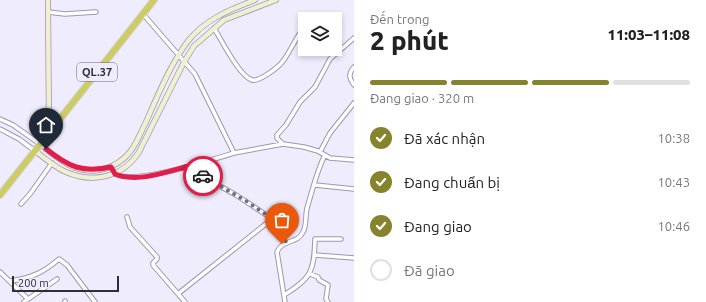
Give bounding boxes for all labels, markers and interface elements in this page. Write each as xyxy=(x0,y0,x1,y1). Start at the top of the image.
map controls xyxy=(298,12,342,56)
button: layers xyxy=(298,12,342,56)
text: Đến trong xyxy=(370,12,429,26)
text: 2 phút xyxy=(370,26,449,55)
text: 11:03–11:08 xyxy=(607,26,690,43)
road number: QL.37 xyxy=(77,63,117,81)
text: Đang giao · 320 m xyxy=(370,91,474,105)
pin xyxy=(29,108,63,149)
icon: home xyxy=(35,114,57,136)
icon: check xyxy=(370,127,392,149)
text: Đã xác nhận xyxy=(404,130,485,147)
text: 10:38 xyxy=(657,131,690,145)
courier xyxy=(183,156,223,196)
icon: car xyxy=(192,165,214,187)
icon: check xyxy=(370,171,392,193)
text: Đang chuẩn bị xyxy=(404,174,500,191)
text: 10:43 xyxy=(657,175,690,189)
pin xyxy=(265,203,299,244)
icon: bag xyxy=(271,209,293,231)
icon: check xyxy=(370,215,392,237)
text: Đang giao xyxy=(404,218,472,235)
text: 10:46 xyxy=(657,219,690,233)
text: Đã giao xyxy=(404,262,455,279)
scale bar xyxy=(12,274,119,293)
text: 200 m xyxy=(18,277,49,289)

